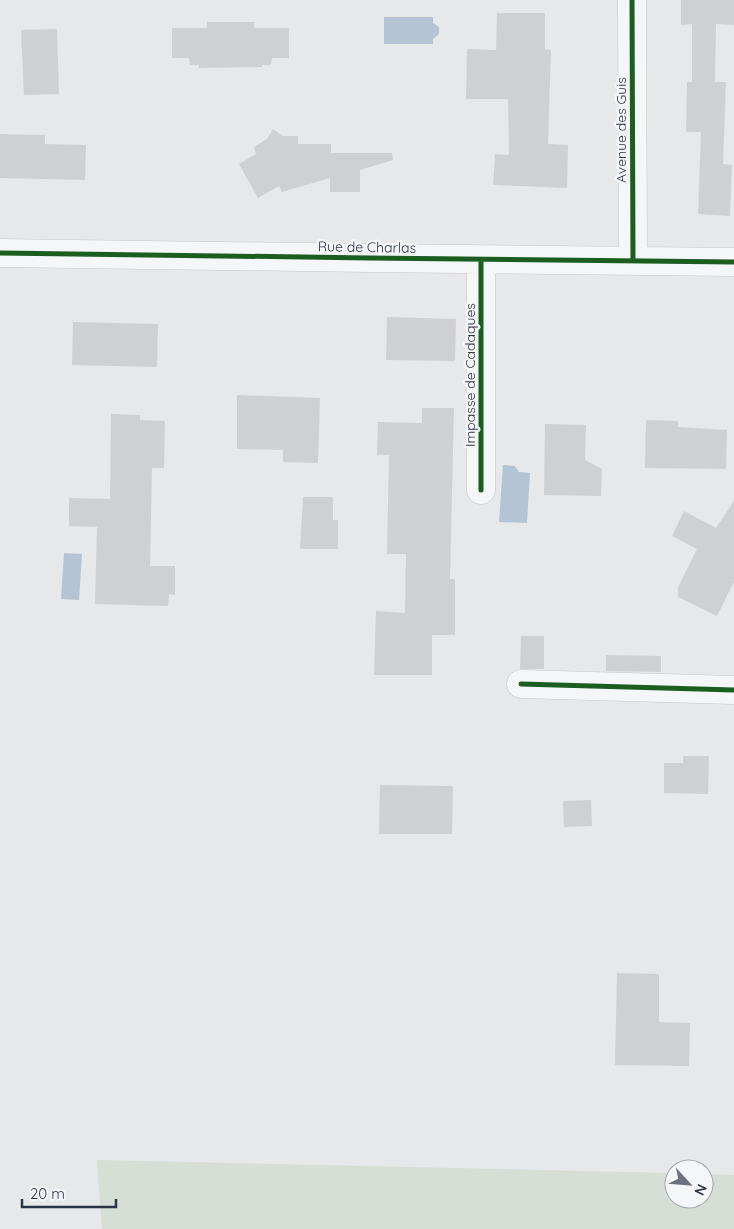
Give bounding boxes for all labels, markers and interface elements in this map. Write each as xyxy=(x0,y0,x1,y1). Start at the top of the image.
street label: Avenue des Guis xyxy=(612,77,630,183)
street label: Rue de Charlas xyxy=(318,237,416,257)
street label: Impasse de Cadaques xyxy=(461,303,479,447)
north arrow xyxy=(664,1159,714,1209)
scale bar xyxy=(22,1176,116,1208)
text: N xyxy=(690,1181,711,1198)
text: 20 m xyxy=(30,1184,65,1203)

